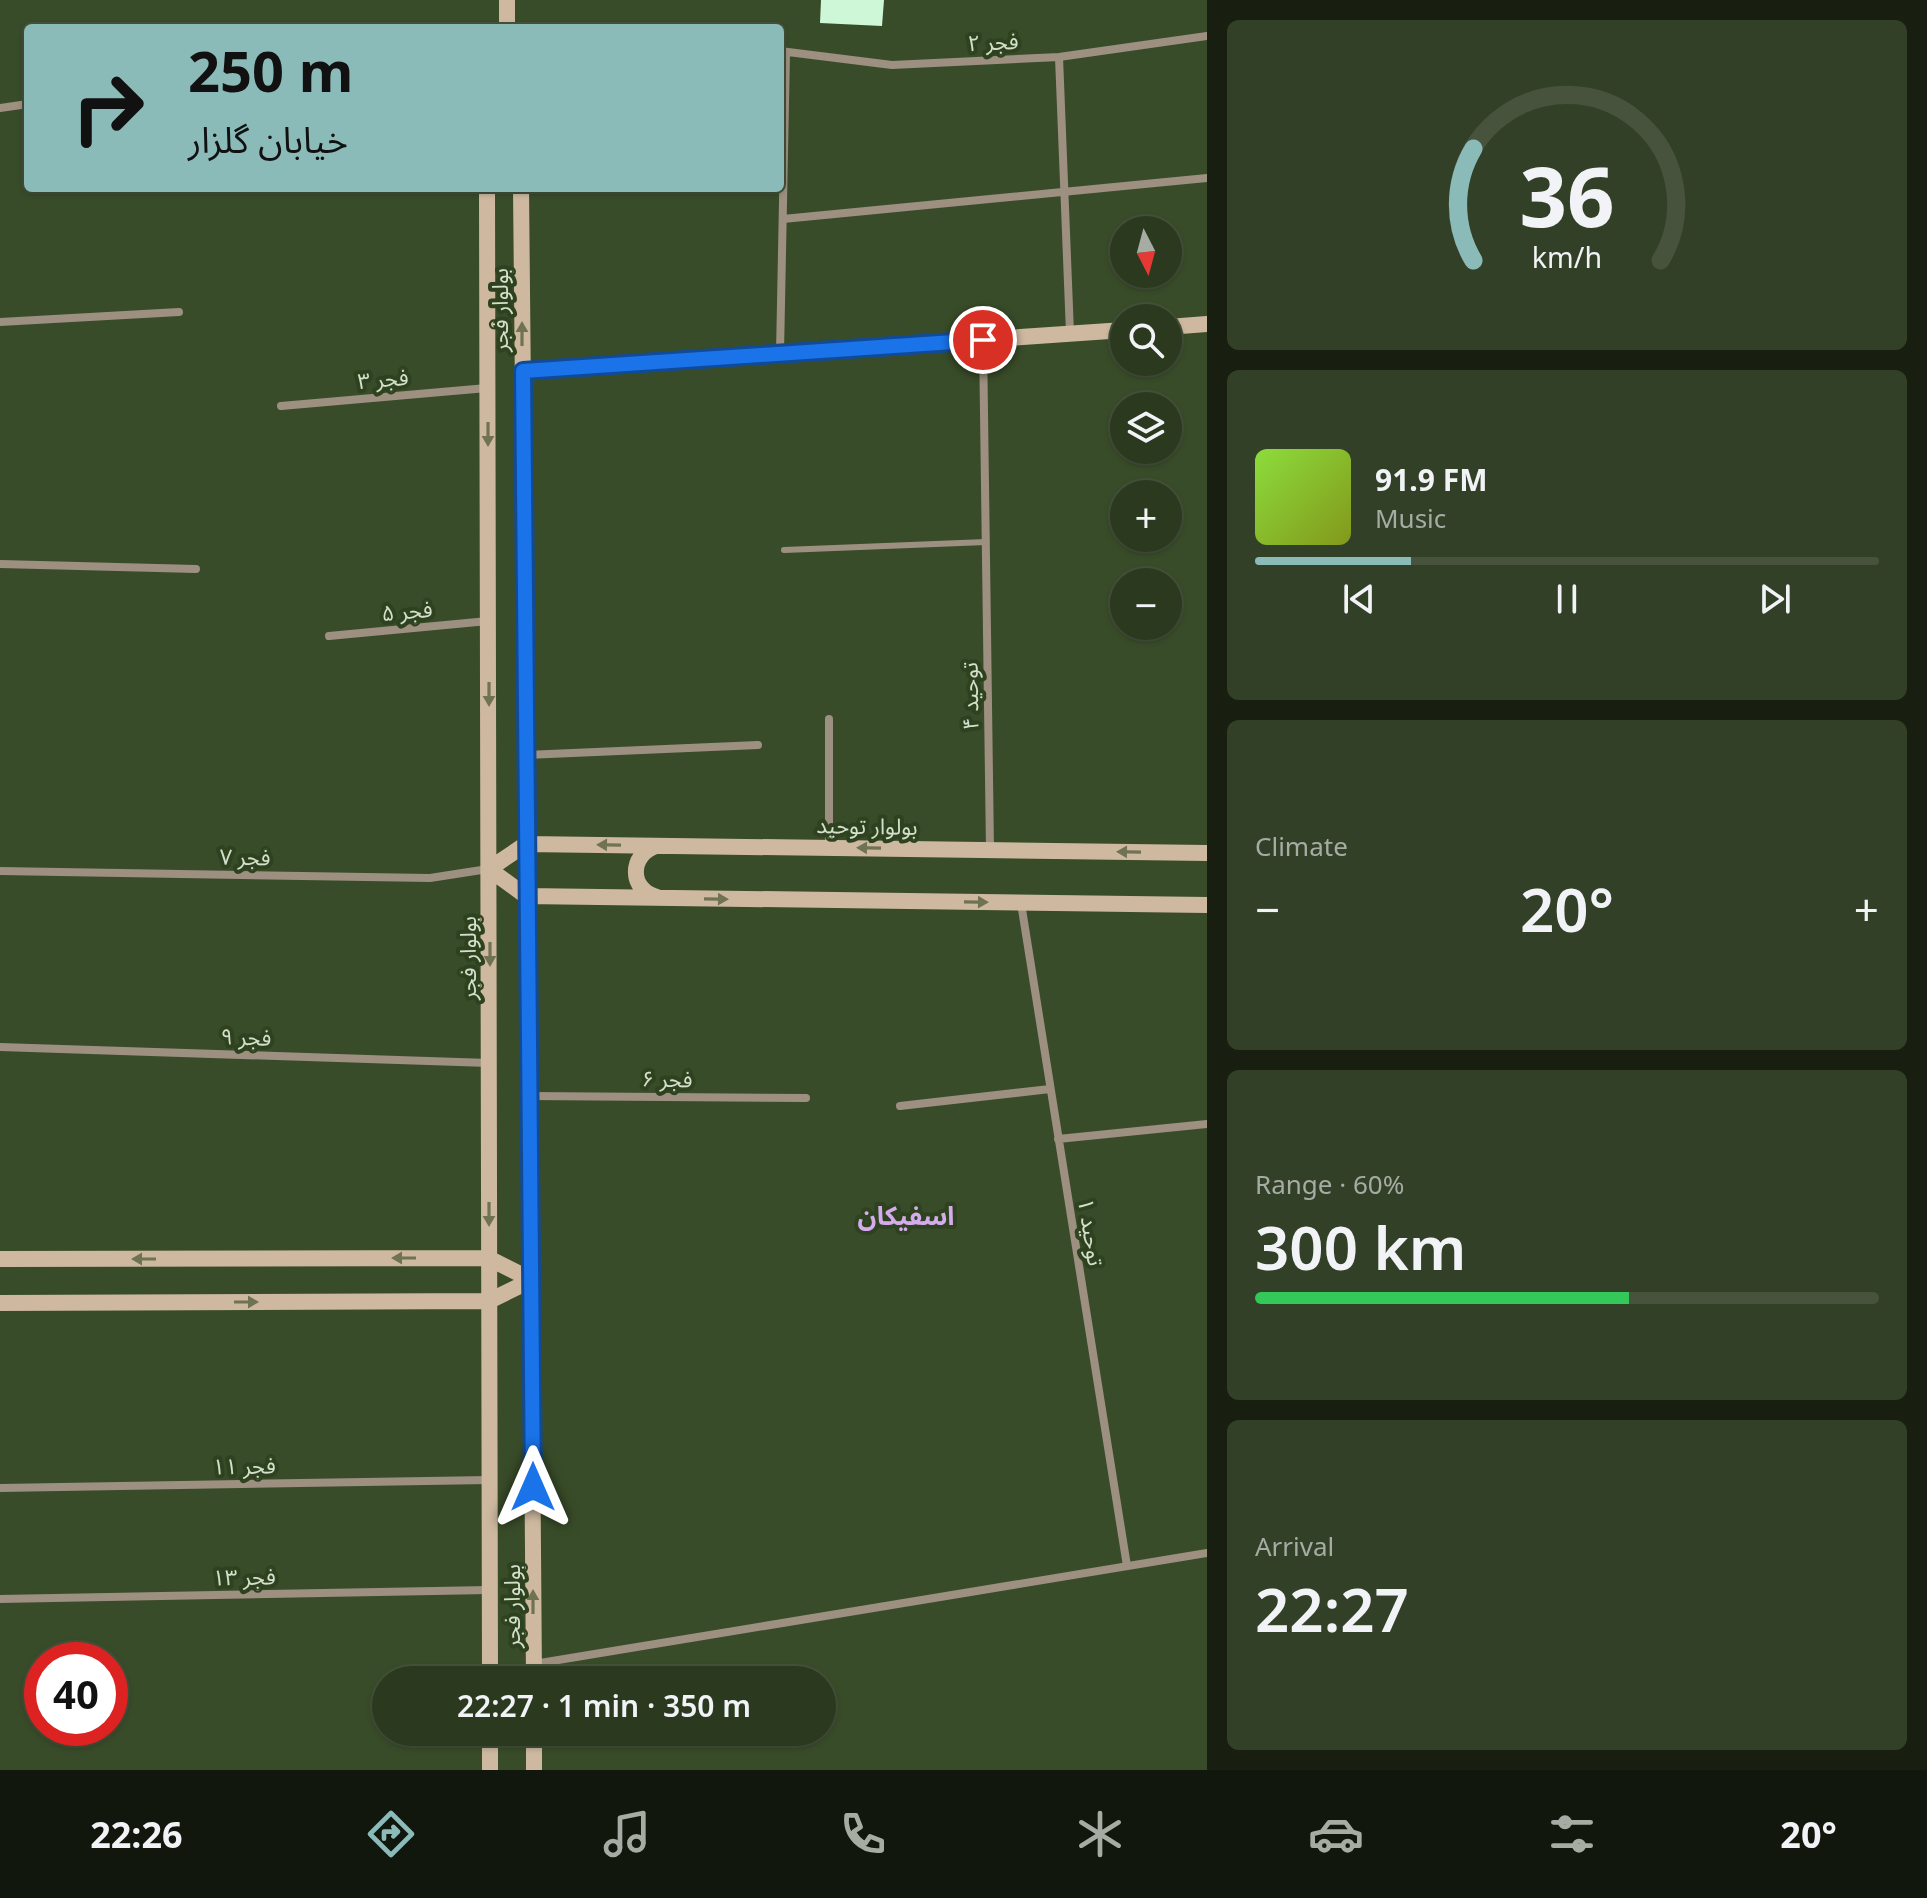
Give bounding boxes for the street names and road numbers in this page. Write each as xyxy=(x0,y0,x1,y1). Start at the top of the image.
street label: فجر ۲ xyxy=(967,25,1019,57)
street label: بولوار فجر xyxy=(484,268,514,353)
street label: فجر ۳ xyxy=(356,361,410,395)
street label: فجر ۵ xyxy=(380,593,434,627)
street label: توحید ۴ xyxy=(953,662,985,730)
street label: بولوار توحید xyxy=(816,809,918,841)
street label: فجر ۷ xyxy=(219,841,271,871)
street label: بولوار فجر xyxy=(452,916,482,1001)
street label: فجر ۹ xyxy=(220,1020,272,1052)
street label: فجر ۶ xyxy=(641,1063,693,1093)
street label: توحید ۱ xyxy=(1072,1196,1112,1268)
street label: فجر ۱۱ xyxy=(212,1449,276,1481)
street label: فجر ۱۳ xyxy=(212,1560,276,1592)
street label: بولوار فجر xyxy=(496,1564,526,1649)

